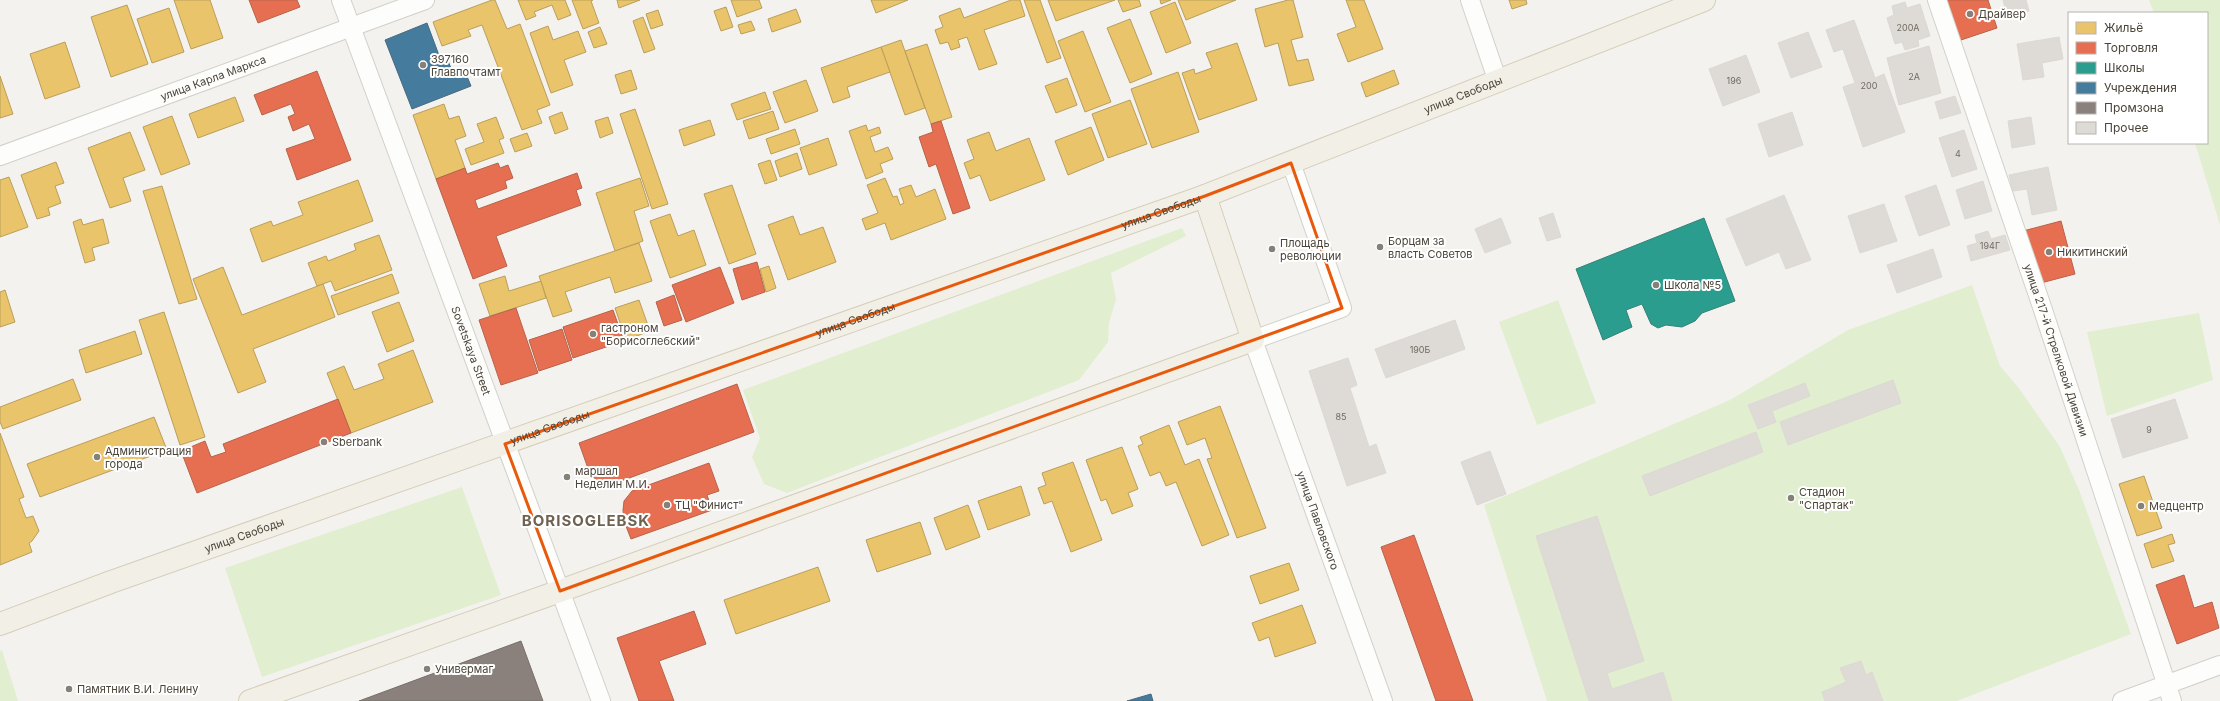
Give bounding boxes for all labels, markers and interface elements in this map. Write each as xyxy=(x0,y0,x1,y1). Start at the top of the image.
place label: Драйвер xyxy=(1978,7,2026,21)
marker: Драйвер xyxy=(1965,9,1975,19)
legend xyxy=(2068,12,2208,144)
text: Жильё xyxy=(2104,20,2143,35)
house number: 200А xyxy=(1896,22,1920,33)
text: Торговля xyxy=(2104,40,2158,55)
street label: улица Карла Маркса xyxy=(158,52,268,104)
place label: 397160 Главпочтамт xyxy=(431,52,501,79)
marker: 397160 Главпочтамт xyxy=(418,60,428,70)
text: Школы xyxy=(2104,60,2145,75)
house number: 2А xyxy=(1908,71,1920,82)
street label: улица Свободы xyxy=(1422,73,1504,116)
house number: 196 xyxy=(1727,75,1742,86)
house number: 200 xyxy=(1861,80,1878,91)
text: Учреждения xyxy=(2104,80,2177,95)
text: Промзона xyxy=(2104,100,2164,115)
text: Прочее xyxy=(2104,120,2149,135)
house number: 4 xyxy=(1955,148,1961,159)
street label: улица Свободы xyxy=(1119,191,1203,232)
place label: Борцам за власть Советов xyxy=(1388,234,1473,261)
place label: Площадь революции xyxy=(1280,236,1341,263)
house number: 194Г xyxy=(1980,240,2000,251)
marker: Борцам за власть Советов xyxy=(1375,242,1385,252)
marker: Площадь революции xyxy=(1267,244,1277,254)
place label: Никитинский xyxy=(2057,245,2128,259)
marker: Никитинский xyxy=(2044,247,2054,257)
street label: улица 217-й Стрелковой Дивизии xyxy=(2021,262,2091,438)
place label: Школа №5 xyxy=(1664,278,1721,292)
marker: Школа №5 xyxy=(1651,280,1661,290)
street label: улица Свободы xyxy=(814,299,897,340)
street label: Sovetskaya Street xyxy=(448,304,494,397)
place label: гастроном "Борисоглебский" xyxy=(601,321,700,348)
marker: гастроном "Борисоглебский" xyxy=(588,329,598,339)
house number: 190Б xyxy=(1410,344,1431,355)
street label: улица Свободы xyxy=(508,407,591,448)
house number: 85 xyxy=(1335,411,1347,422)
house number: 9 xyxy=(2146,424,2152,435)
place label: Sberbank xyxy=(332,435,382,449)
marker: Sberbank xyxy=(319,437,329,447)
place label: Администрация города xyxy=(105,444,191,471)
marker: Администрация города xyxy=(92,452,102,462)
place label: маршал Неделин М.И. xyxy=(575,464,650,491)
street label: улица Павловского xyxy=(1294,469,1342,572)
marker: маршал Неделин М.И. xyxy=(562,472,572,482)
place label: Стадион "Спартак" xyxy=(1799,485,1854,512)
marker: Стадион "Спартак" xyxy=(1786,493,1796,503)
place label: ТЦ "Финист" xyxy=(675,498,743,512)
place label: Медцентр xyxy=(2149,499,2204,513)
marker: ТЦ "Финист" xyxy=(662,500,672,510)
marker: Медцентр xyxy=(2136,501,2146,511)
district label: BORISOGLEBSK xyxy=(522,511,650,530)
street label: улица Свободы xyxy=(203,514,286,555)
place label: Универмаг xyxy=(435,662,493,676)
marker: Универмаг xyxy=(422,664,432,674)
place label: Памятник В.И. Ленину xyxy=(77,682,199,696)
marker: Памятник В.И. Ленину xyxy=(64,684,74,694)

